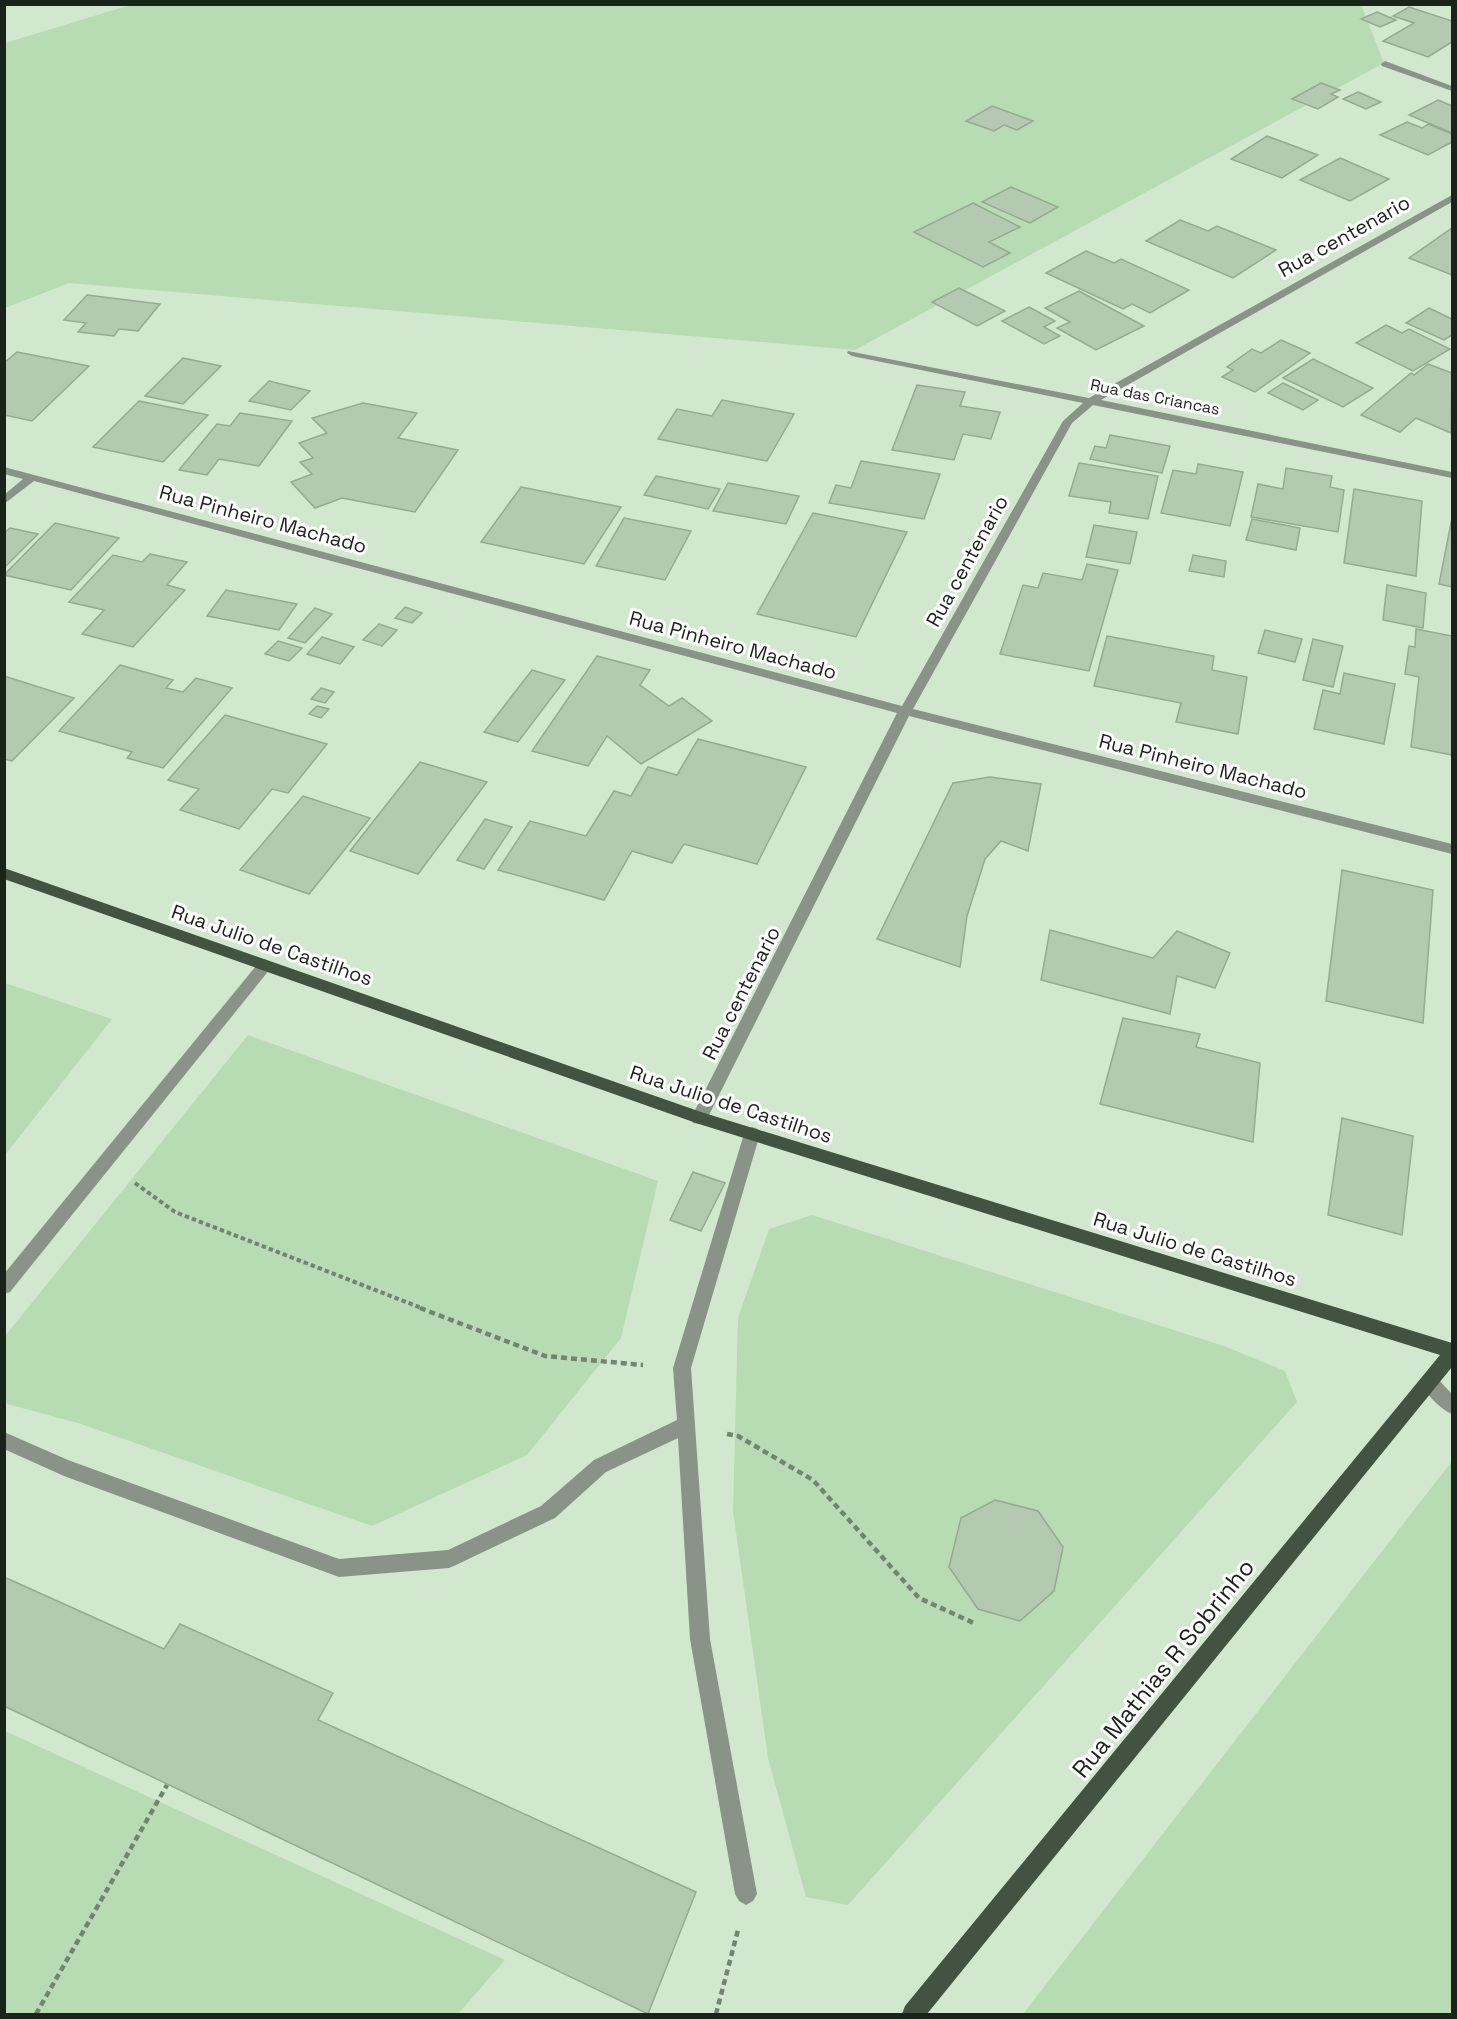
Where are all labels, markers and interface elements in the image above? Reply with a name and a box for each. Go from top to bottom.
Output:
street label: Rua centenario [1274,189,1414,283]
street label: Rua das Criancas [1088,374,1222,420]
street label: Rua Pinheiro Machado [156,479,370,559]
street label: Rua centenario [920,491,1014,631]
street label: Rua Pinheiro Machado [626,605,840,685]
street label: Rua Pinheiro Machado [1096,728,1310,804]
street label: Rua Julio de Castilhos [168,898,376,992]
street label: Rua centenario [696,922,786,1064]
street label: Rua Julio de Castilhos [627,1059,835,1149]
street label: Rua Julio de Castilhos [1090,1206,1300,1292]
street label: Rua Mathias R Sobrinho [1065,1552,1261,1784]

